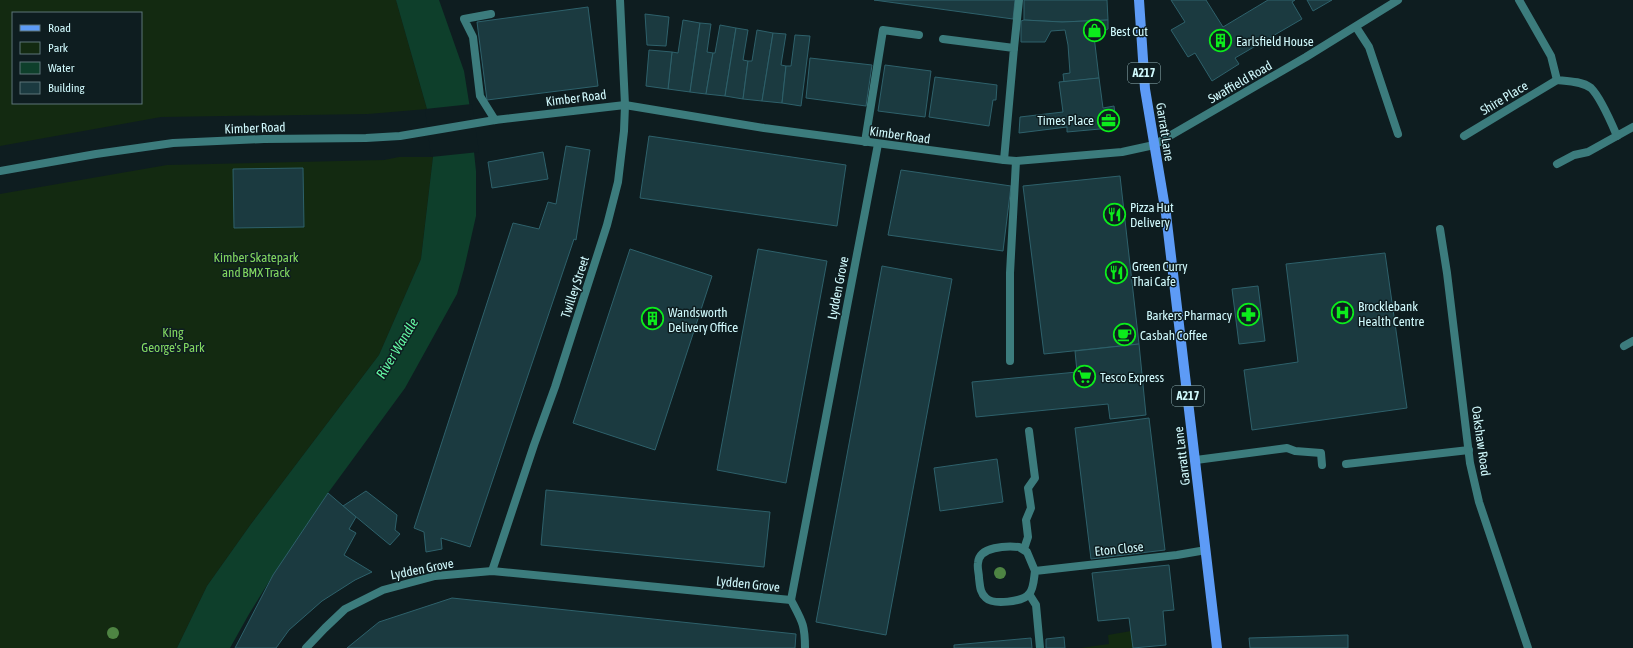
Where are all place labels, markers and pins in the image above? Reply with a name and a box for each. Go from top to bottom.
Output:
shop icon: Best Cut [1081,18,1107,44]
place label: Best Cut [1110,24,1148,39]
building icon: Earlsfield House [1208,28,1234,54]
place label: Earlsfield House [1236,34,1314,49]
office icon: Times Place [1096,107,1122,133]
place label: Times Place [1037,113,1094,128]
place label: Pizza Hut Delivery [1130,200,1174,230]
restaurant icon: Pizza Hut Delivery [1101,201,1127,227]
place label: Green Curry Thai Cafe [1132,259,1188,289]
restaurant icon: Green Curry Thai Cafe [1103,260,1129,286]
place label: Brocklebank Health Centre [1358,299,1424,329]
hospital icon: Brocklebank Health Centre [1329,300,1355,326]
pharmacy icon: Barkers Pharmacy [1235,302,1261,328]
place label: Wandsworth Delivery Office [668,305,738,335]
building icon: Wandsworth Delivery Office [640,306,666,332]
place label: Barkers Pharmacy [1146,308,1233,323]
cafe icon: Casbah Coffee [1112,322,1138,348]
place label: Casbah Coffee [1140,328,1208,343]
supermarket icon: Tesco Express [1071,364,1097,390]
place label: Tesco Express [1100,370,1164,385]

